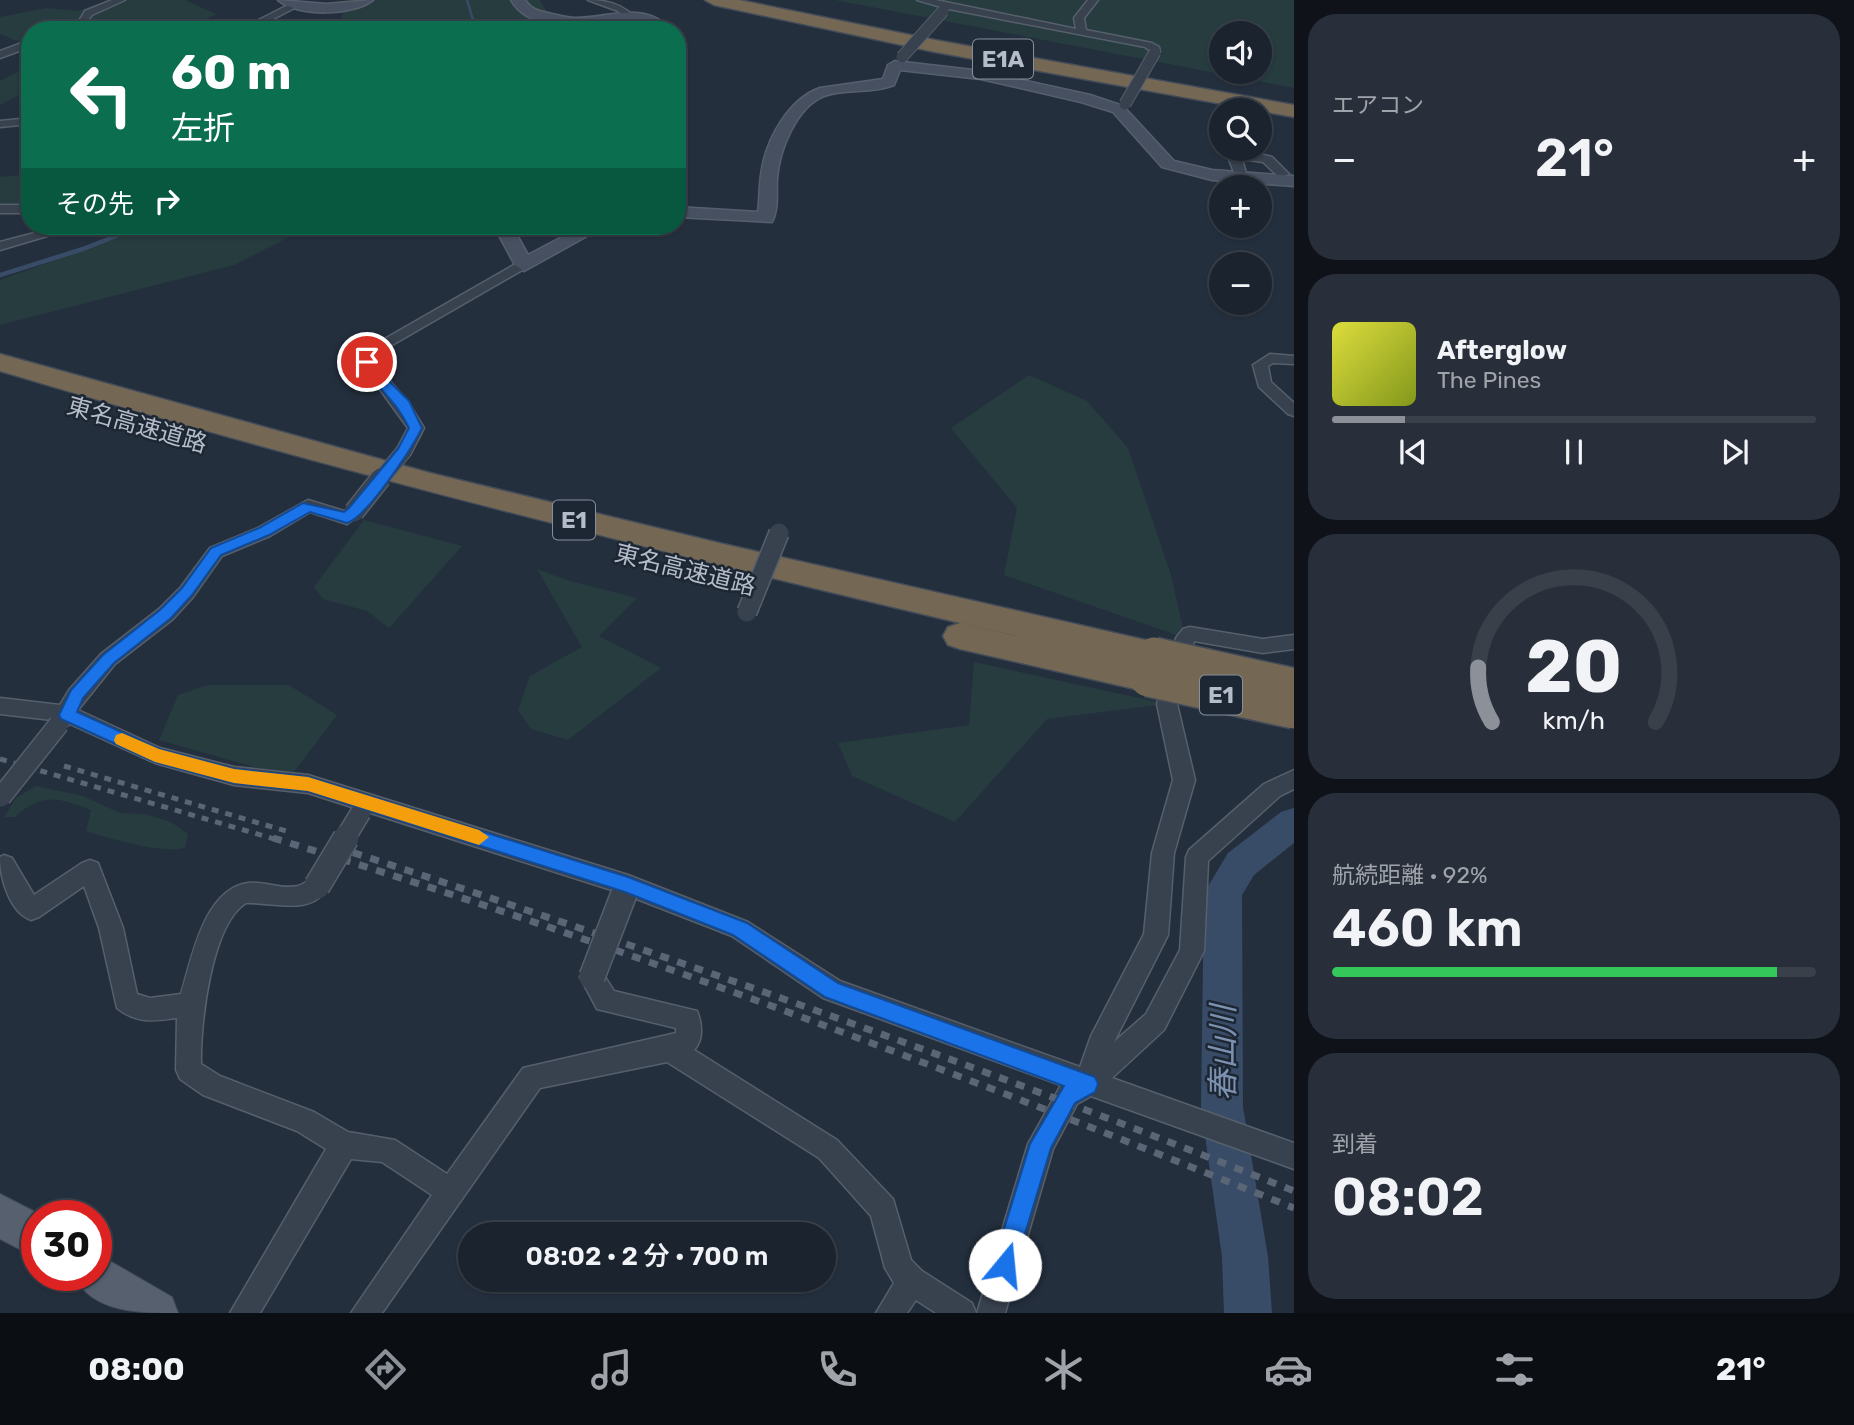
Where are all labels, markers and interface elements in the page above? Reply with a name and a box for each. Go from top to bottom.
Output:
map controls [1209,21,1272,315]
button: sound [1209,21,1272,84]
road number: E1A [973,40,1033,78]
text: 60 m [171,43,292,101]
icon: left [56,49,147,140]
text: エアコン [1332,91,1424,119]
button: search [1209,98,1272,161]
text: 左折 [171,109,235,147]
text: 21° [1535,127,1614,189]
text: − [1332,136,1357,182]
text: + [1792,136,1816,182]
button: + [1209,175,1272,238]
icon: right [148,182,186,220]
text: その先 [56,189,134,220]
button: − [1209,252,1272,315]
pin [337,332,397,392]
text: Afterglow [1437,335,1567,366]
icon: arrive [348,343,386,381]
text: The Pines [1437,366,1541,394]
street label: 東名高速道路 [64,392,210,458]
icon: previous [1394,433,1432,471]
icon: pause [1555,433,1593,471]
icon: next [1716,433,1754,471]
road number: E1 [553,500,595,540]
street label: 東名高速道路 [612,539,758,601]
text: 20 [1526,625,1622,711]
road number: E1 [1200,676,1242,715]
text: km/h [1543,706,1605,735]
text: 航続距離 · 92% [1332,861,1488,889]
text: 460 km [1332,897,1523,959]
water label: 春山川 [1204,1002,1242,1101]
text: 到着 [1332,1130,1378,1158]
text: 08:02 [1332,1166,1484,1228]
speed limit sign: 30 [21,1200,112,1291]
position arrow [968,1228,1042,1302]
text: 08:02 · 2 分 · 700 m [526,1241,768,1272]
icon: directions [361,1345,410,1394]
icon: music [587,1345,636,1394]
icon: phone [813,1345,862,1394]
icon: climate [1039,1345,1088,1394]
icon: car [1264,1345,1313,1394]
icon: filters [1490,1345,1539,1394]
text: 08:00 [88,1350,185,1388]
text: 21° [1716,1350,1766,1388]

